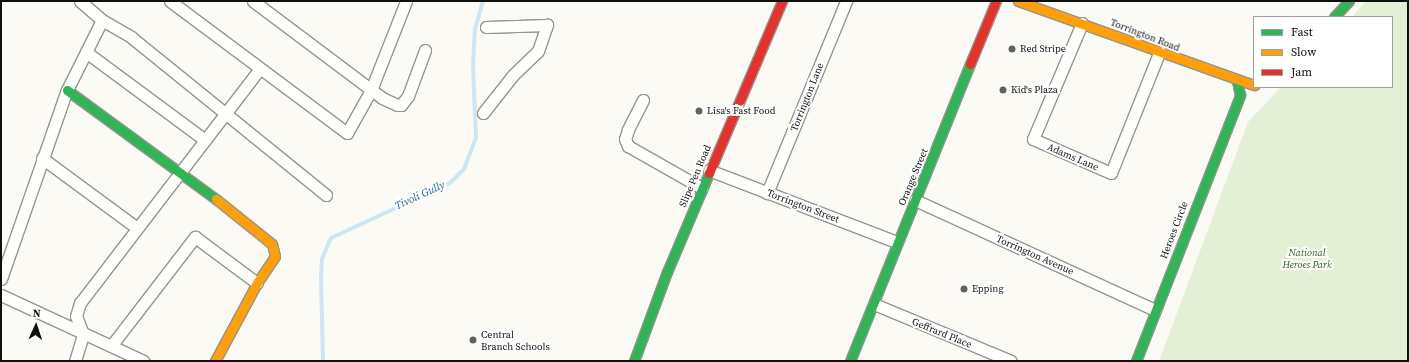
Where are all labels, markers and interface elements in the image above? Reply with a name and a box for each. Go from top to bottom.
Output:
street label: Torrington Road [1109,16,1181,54]
legend [1253,16,1393,88]
text: Fast [1291,24,1313,40]
place label: Red Stripe [1020,43,1066,55]
marker: Red Stripe [1007,44,1017,54]
text: Slow [1291,44,1316,60]
street label: Torrington Lane [788,61,826,133]
text: Jam [1291,64,1312,80]
place label: Kid's Plaza [1011,84,1058,96]
marker: Kid's Plaza [998,85,1008,95]
place label: Lisa's Fast Food [707,105,775,117]
marker: Lisa's Fast Food [694,106,704,116]
street label: Adams Lane [1045,141,1101,173]
street label: Slipe Pen Road [677,143,713,209]
street label: Orange Street [896,147,930,207]
water label: Tivoli Gully [393,179,447,213]
street label: Torrington Street [765,187,841,225]
street label: Heroes Circle [1158,200,1190,260]
street label: Torrington Avenue [994,233,1076,277]
park label: National Heroes Park [1282,246,1332,270]
place label: Epping [972,283,1004,295]
marker: Epping [959,284,969,294]
north arrow [16,306,56,346]
text: N [32,306,41,321]
street label: Geffrard Place [910,316,974,350]
place label: Central Branch Schools [481,328,550,352]
marker: Central Branch Schools [468,335,478,345]

